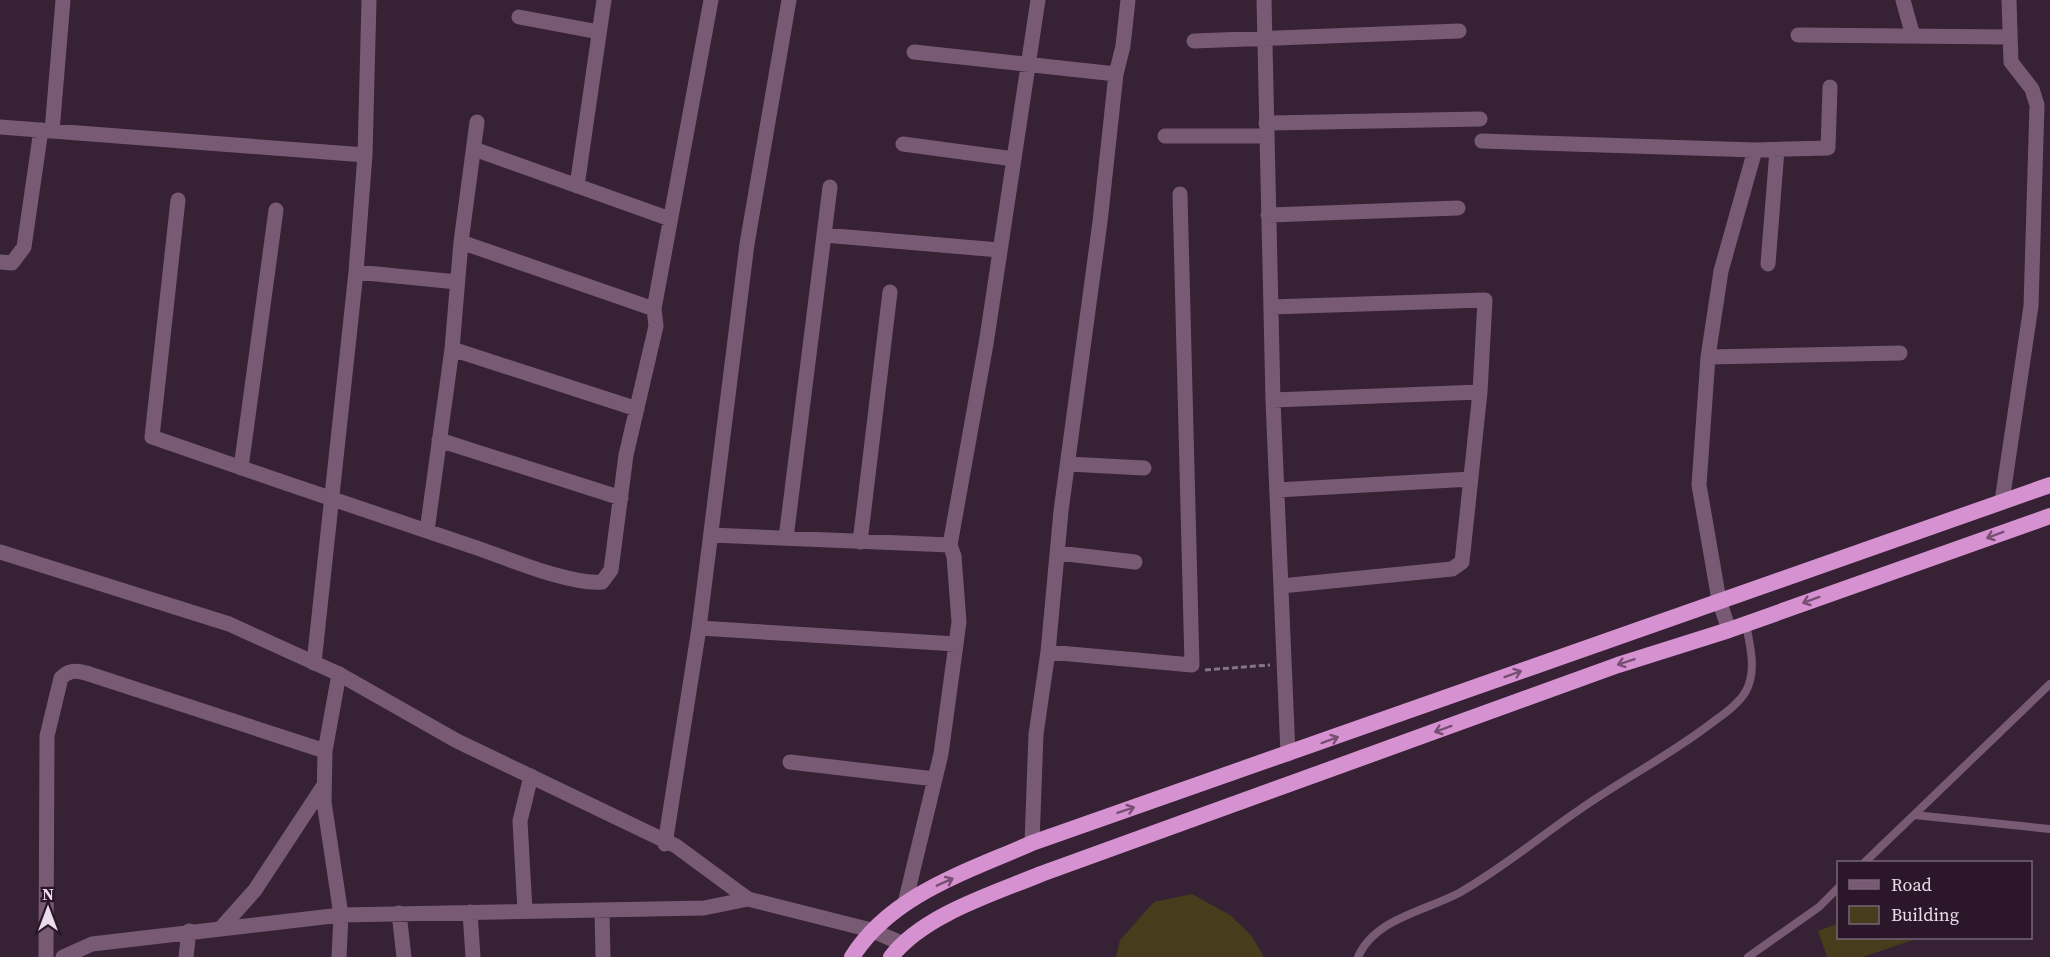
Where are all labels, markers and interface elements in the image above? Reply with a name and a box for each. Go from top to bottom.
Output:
one-way arrow [1986,531,2005,542]
one-way arrow [1802,596,1821,607]
one-way arrow [1617,657,1636,668]
one-way arrow [1504,667,1522,678]
one-way arrow [1434,724,1453,735]
one-way arrow [1320,733,1339,744]
one-way arrow [1116,804,1135,815]
legend [1837,861,2032,939]
text: Road [1891,872,1932,897]
one-way arrow [935,876,953,887]
north arrow [18,879,78,939]
text: N [42,883,54,905]
text: Building [1891,902,1959,927]

